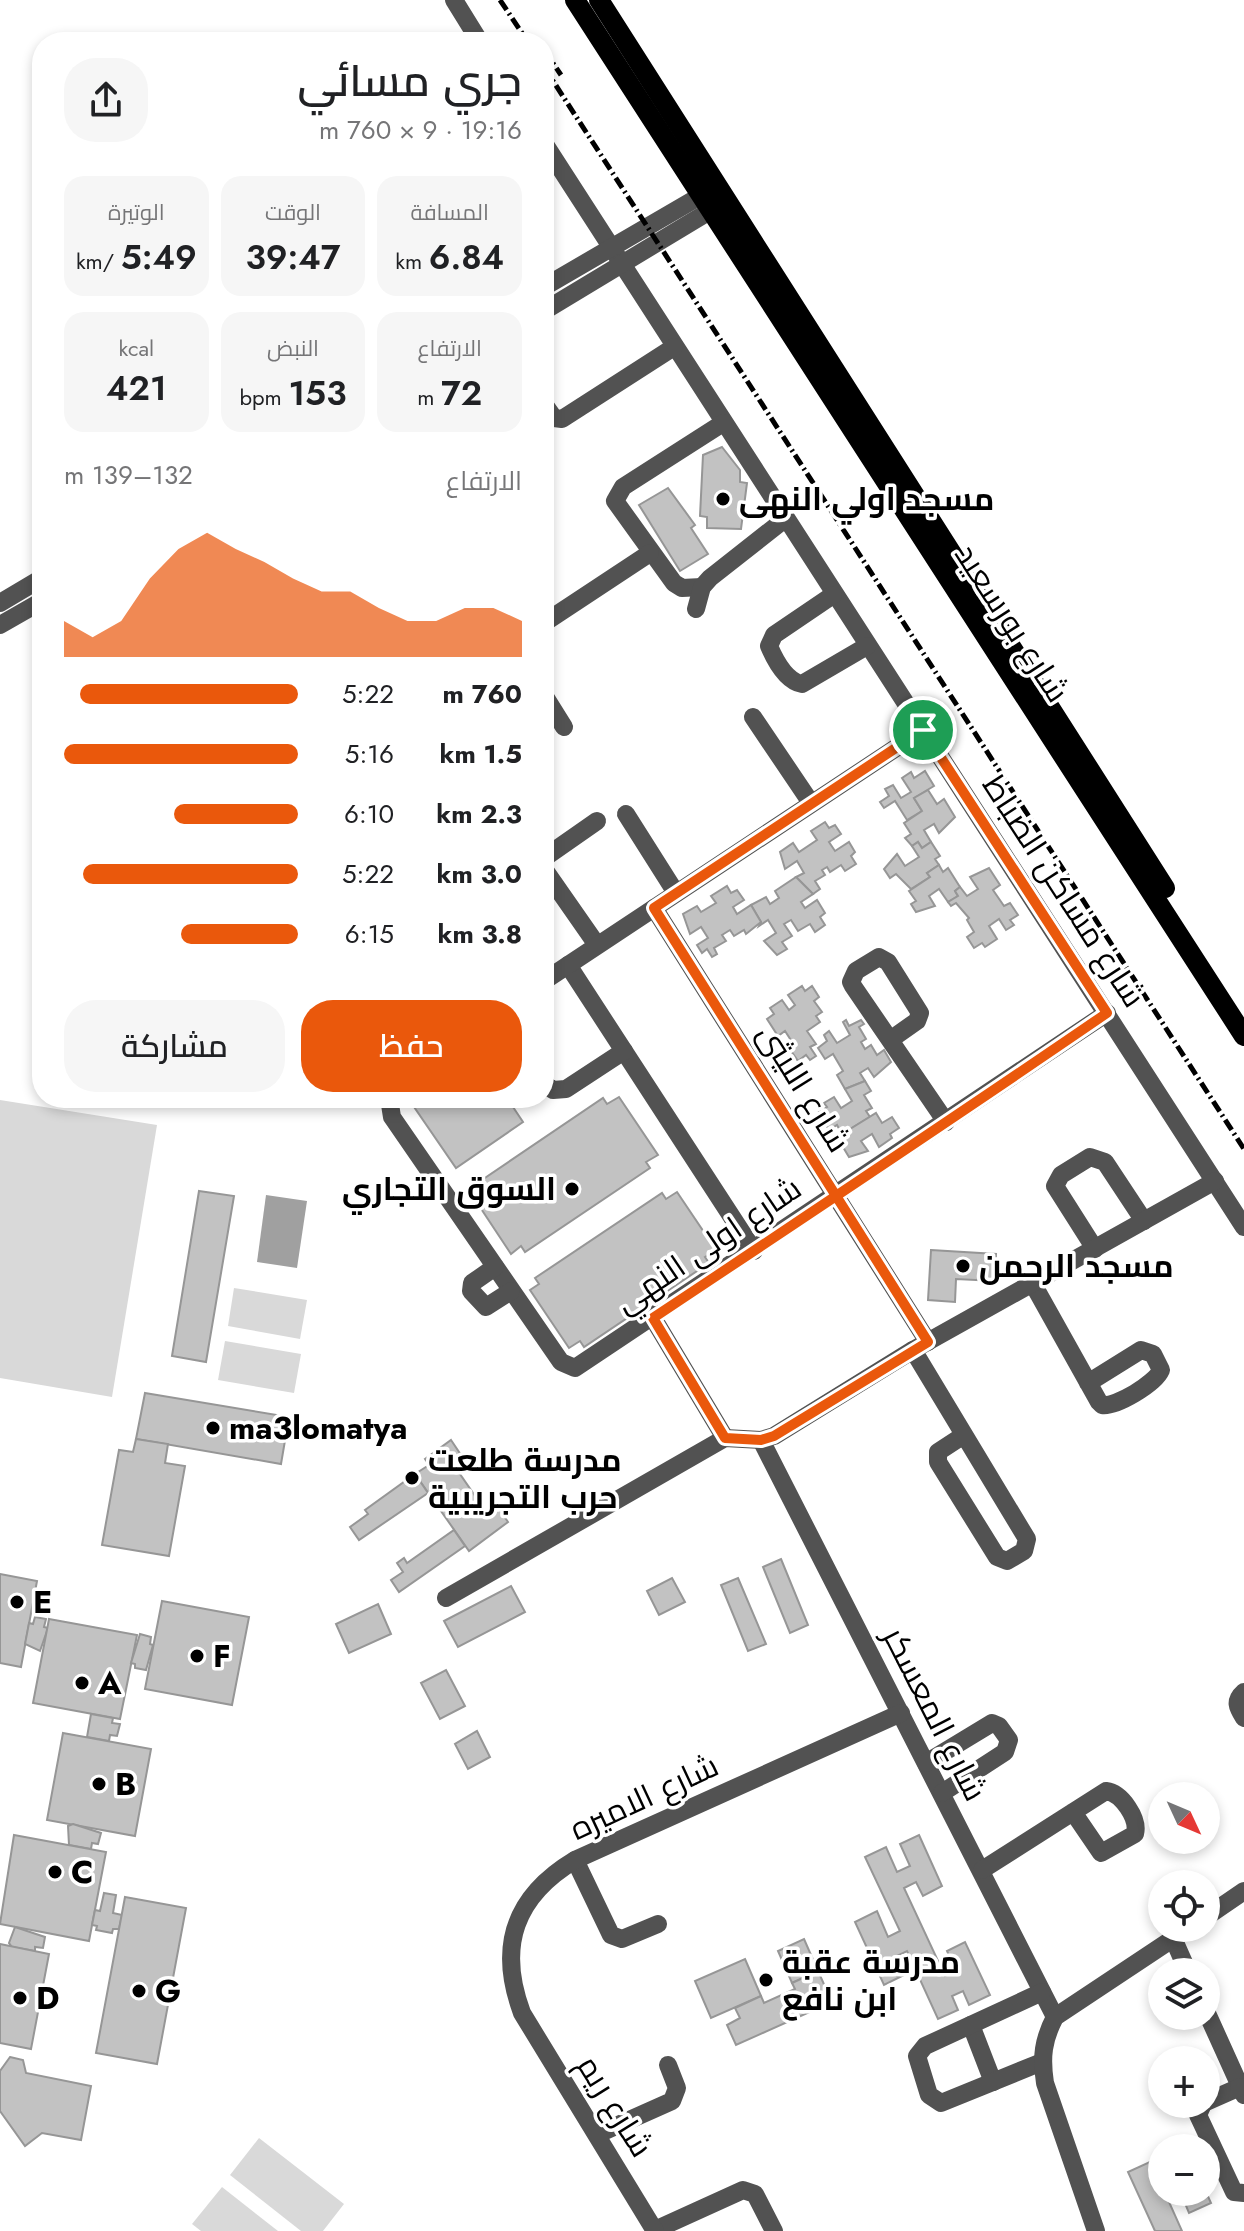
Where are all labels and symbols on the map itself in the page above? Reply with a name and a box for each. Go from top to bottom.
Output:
place label: مسجد اولي النهى [739,476,994,525]
marker: مسجد اولي النهى [714,490,732,508]
street label: شارع بورسعيد [944,535,1080,711]
pin [889,696,957,764]
street label: شارع مساكن الضباط [971,766,1157,1016]
street label: شارع الليثى [746,1015,862,1161]
place label: السوق التجاري [342,1166,556,1215]
street label: شارع اولى النهي [606,1166,812,1326]
marker: السوق التجاري [563,1180,581,1198]
place label: مسجد الرحمن [979,1243,1174,1289]
marker: مسجد الرحمن [954,1257,972,1275]
place label: ma3lomatya [229,1405,407,1451]
marker: ma3lomatya [204,1419,222,1437]
place label: مدرسة طلعت حرب التجريبية [428,1437,622,1520]
marker: مدرسة طلعت حرب التجريبية [403,1469,421,1487]
place label: E [33,1579,52,1625]
marker: E [8,1593,26,1611]
street label: شارع المعسكر [871,1618,998,1809]
place label: F [213,1633,231,1679]
marker: F [188,1647,206,1665]
place label: A [97,1660,122,1706]
marker: A [73,1674,91,1692]
street label: شارع الاميره [562,1743,726,1851]
place label: B [115,1761,136,1807]
marker: B [90,1775,108,1793]
north arrow [1148,1782,1220,1854]
place label: C [71,1849,93,1895]
marker: C [46,1863,64,1881]
place label: مدرسة عقبة ابن نافع [782,1939,960,2022]
place label: G [155,1968,181,2014]
marker: مدرسة عقبة ابن نافع [757,1971,775,1989]
place label: D [36,1975,59,2021]
marker: G [130,1982,148,2000]
marker: D [11,1989,29,2007]
street label: شارع ريم [566,2046,664,2166]

